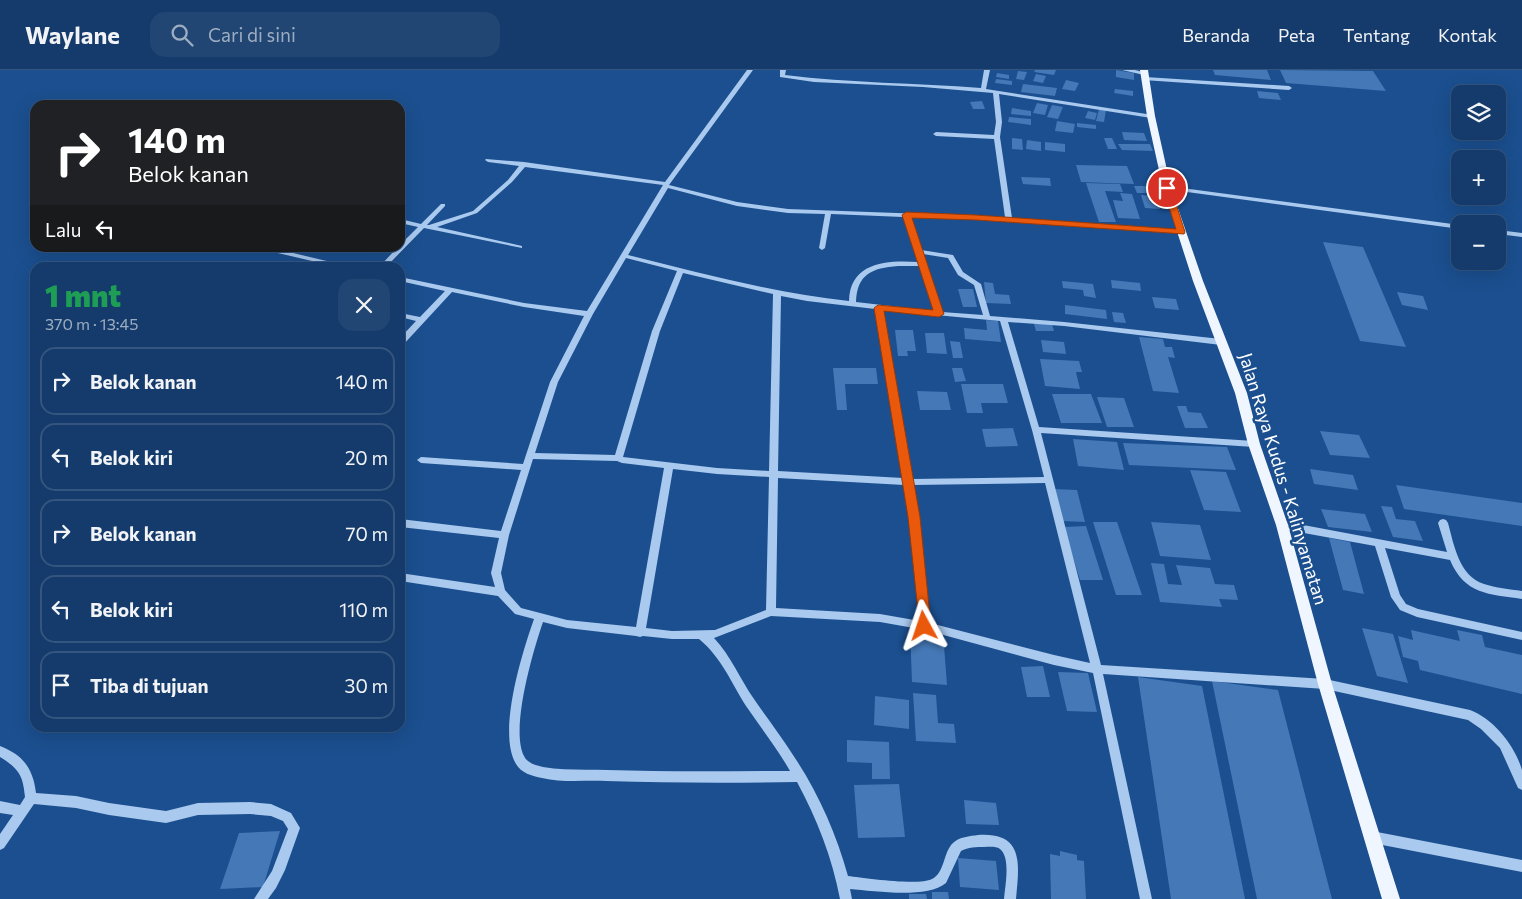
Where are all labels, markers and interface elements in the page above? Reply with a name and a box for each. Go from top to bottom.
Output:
search box [150,12,500,57]
text: Waylane [25,20,120,49]
icon: search [168,21,196,49]
text: Cari di sini [208,23,296,46]
text: Beranda [1182,24,1250,46]
text: Peta [1278,24,1315,46]
text: Tentang [1343,24,1410,46]
text: Kontak [1438,24,1497,46]
map controls [1451,85,1506,270]
button: layers [1451,85,1506,140]
text: 140 m [128,117,226,160]
icon: right [45,120,110,185]
button: + [1451,150,1506,205]
text: Belok kanan [128,160,249,187]
pin [1146,167,1188,209]
icon: arrive [1153,174,1181,202]
icon: left [91,215,119,243]
button: − [1451,215,1506,270]
text: Lalu [45,218,81,241]
text: 1 mnt [45,276,121,313]
button: close [338,279,390,331]
text: 370 m · 13:45 [45,314,138,333]
street label: Jalan Raya Kudus - Kalinyamatan [1235,350,1333,607]
icon: right [47,367,75,395]
text: Belok kanan [90,370,197,393]
text: 140 m [336,370,388,393]
icon: left [47,443,75,471]
text: Belok kiri [90,446,173,469]
text: 20 m [345,446,388,469]
icon: right [47,519,75,547]
text: Belok kanan [90,522,197,545]
text: 70 m [345,522,388,545]
icon: left [47,595,75,623]
text: Belok kiri [90,598,173,621]
text: 110 m [339,598,388,621]
position arrow [897,599,949,651]
icon: arrive [47,671,75,699]
text: Tiba di tujuan [90,674,208,697]
text: 30 m [345,674,388,697]

